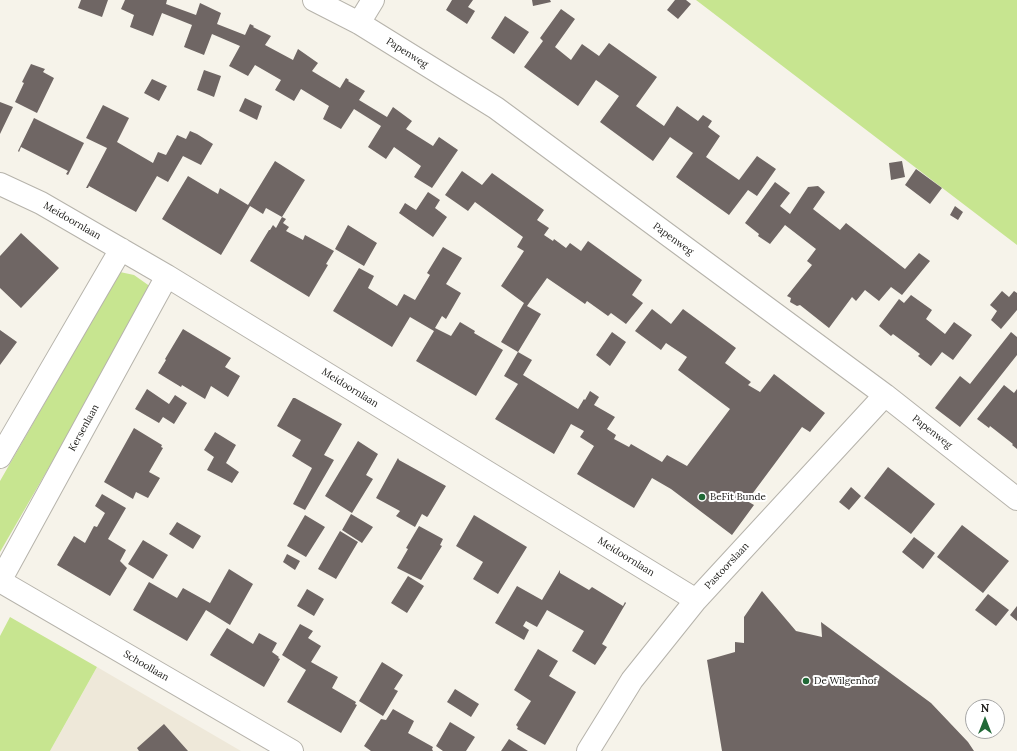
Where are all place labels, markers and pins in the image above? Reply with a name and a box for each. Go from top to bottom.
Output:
place label: BeFit Bunde [710,491,766,503]
marker: BeFit Bunde [697,492,707,502]
place label: De Wilgenhof [814,675,877,687]
marker: De Wilgenhof [801,676,811,686]

